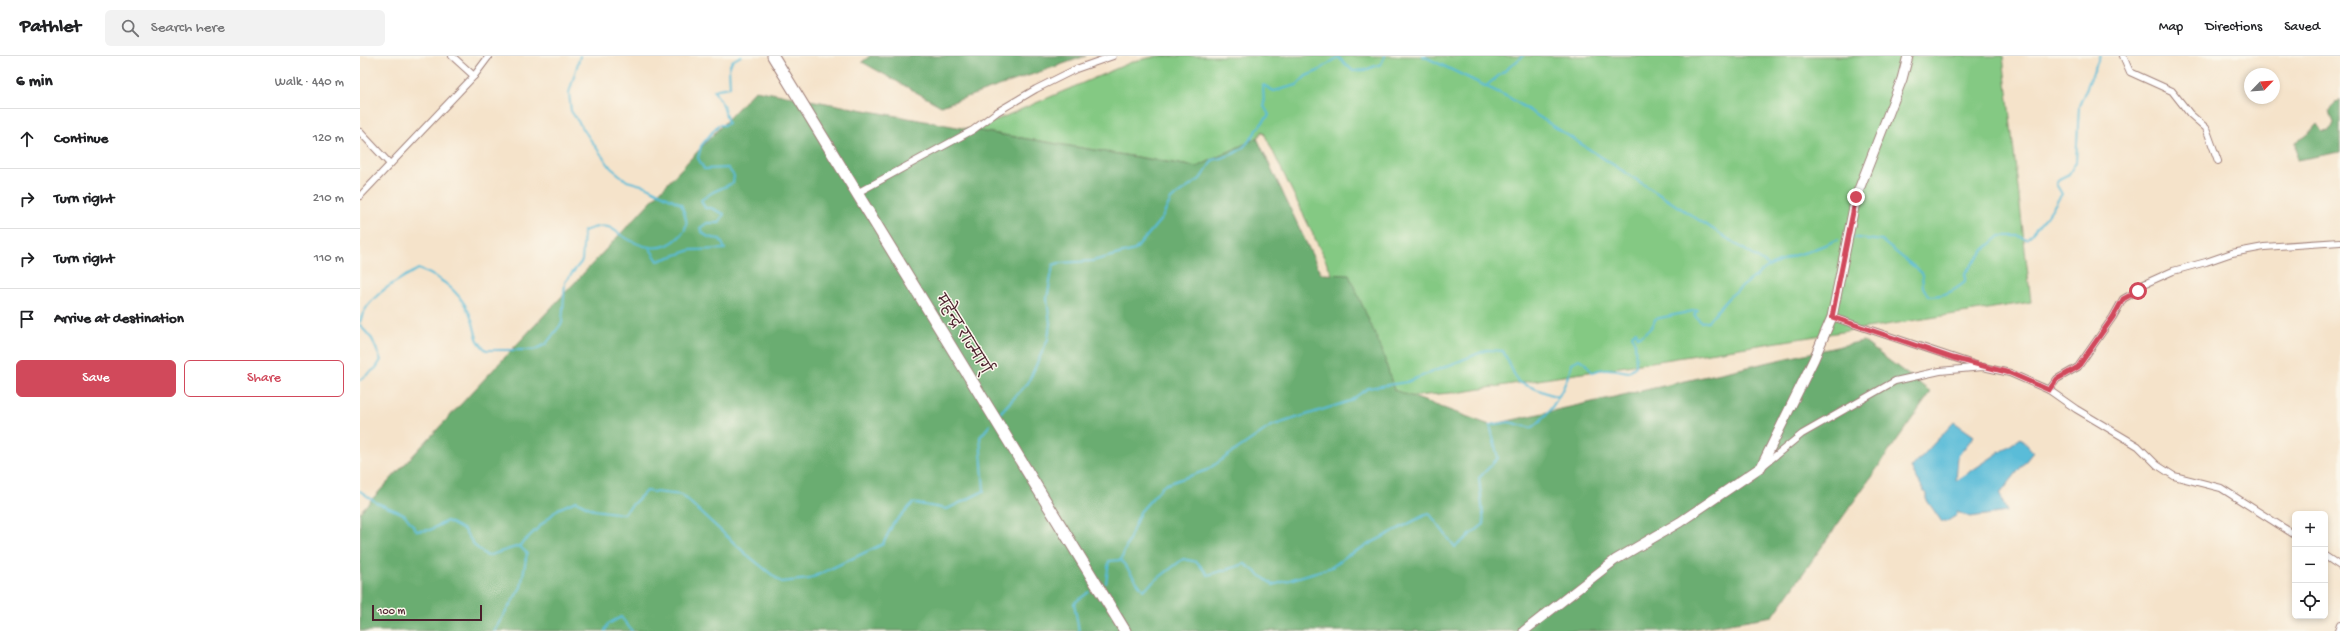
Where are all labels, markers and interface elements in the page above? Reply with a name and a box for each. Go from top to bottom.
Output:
search box [105,10,385,46]
text: Pathlet [20,16,81,39]
icon: search [119,17,141,39]
text: Search here [151,19,225,37]
text: Map [2159,19,2183,36]
text: Directions [2205,19,2262,36]
text: Saved [2284,19,2320,36]
north arrow [2244,68,2280,104]
text: 6 min [16,72,52,92]
text: Walk · 440 m [275,75,344,90]
icon: ahead [16,128,38,150]
text: Continue [54,130,108,148]
text: 120 m [313,131,344,146]
icon: right [16,188,38,210]
route end [1847,188,1865,206]
text: Turn right [54,190,114,208]
text: 210 m [313,191,344,206]
icon: right [16,248,38,270]
text: Turn right [54,250,114,268]
text: 110 m [314,251,344,266]
route start [2129,282,2147,300]
street label: महेन्द्र राज्मार्ग् [930,287,1000,379]
icon: arrive [16,308,38,330]
text: Arrive at destination [54,310,184,328]
button: Save [16,360,176,397]
button: Share [184,360,344,397]
map controls [2292,511,2328,619]
button: + [2292,511,2328,547]
button: − [2292,547,2328,583]
button: locate [2292,583,2328,619]
scale bar [372,603,482,622]
text: 100 m [378,606,405,618]

